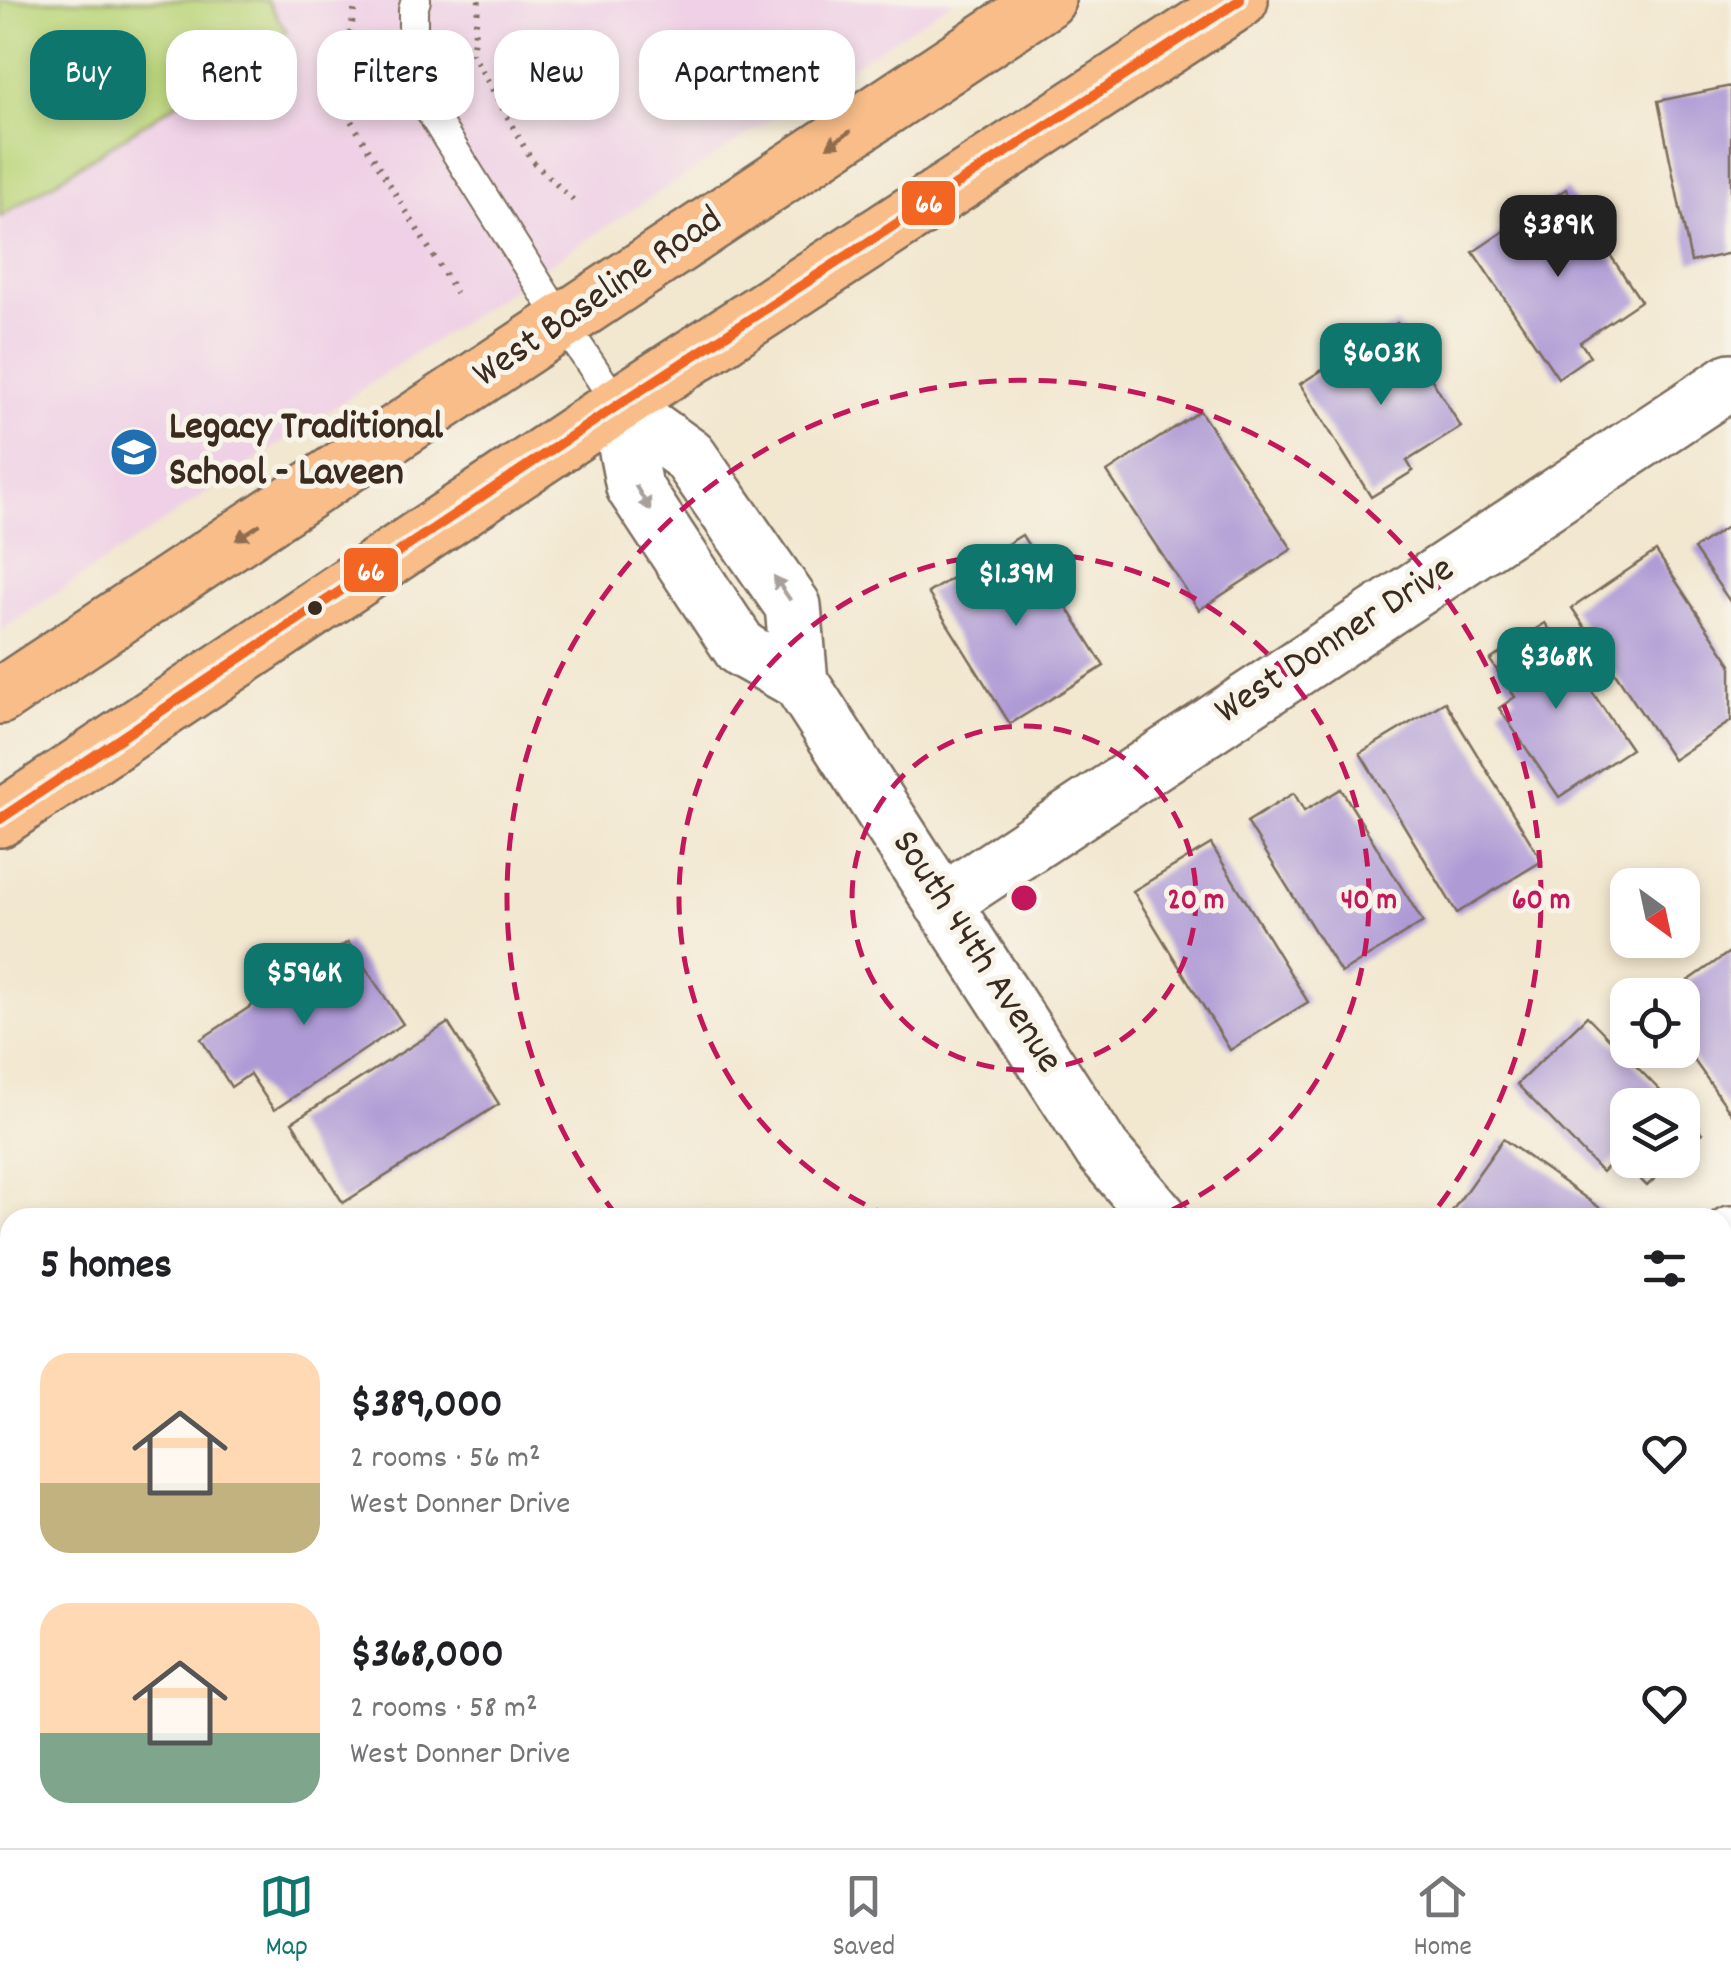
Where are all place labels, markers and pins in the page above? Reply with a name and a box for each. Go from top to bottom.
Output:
pin: $389K [1488,195,1628,280]
pin: $603K [1311,323,1451,408]
place label: Legacy Traditional School - Laveen [169,401,443,504]
school or university icon: Legacy Traditional School - Laveen [108,426,160,478]
pin: $1.39M [935,544,1097,629]
unlabelled marker [305,598,325,618]
pin: $368K [1486,627,1626,712]
centre of rings [1006,880,1042,916]
pin: $596K [234,943,374,1028]

